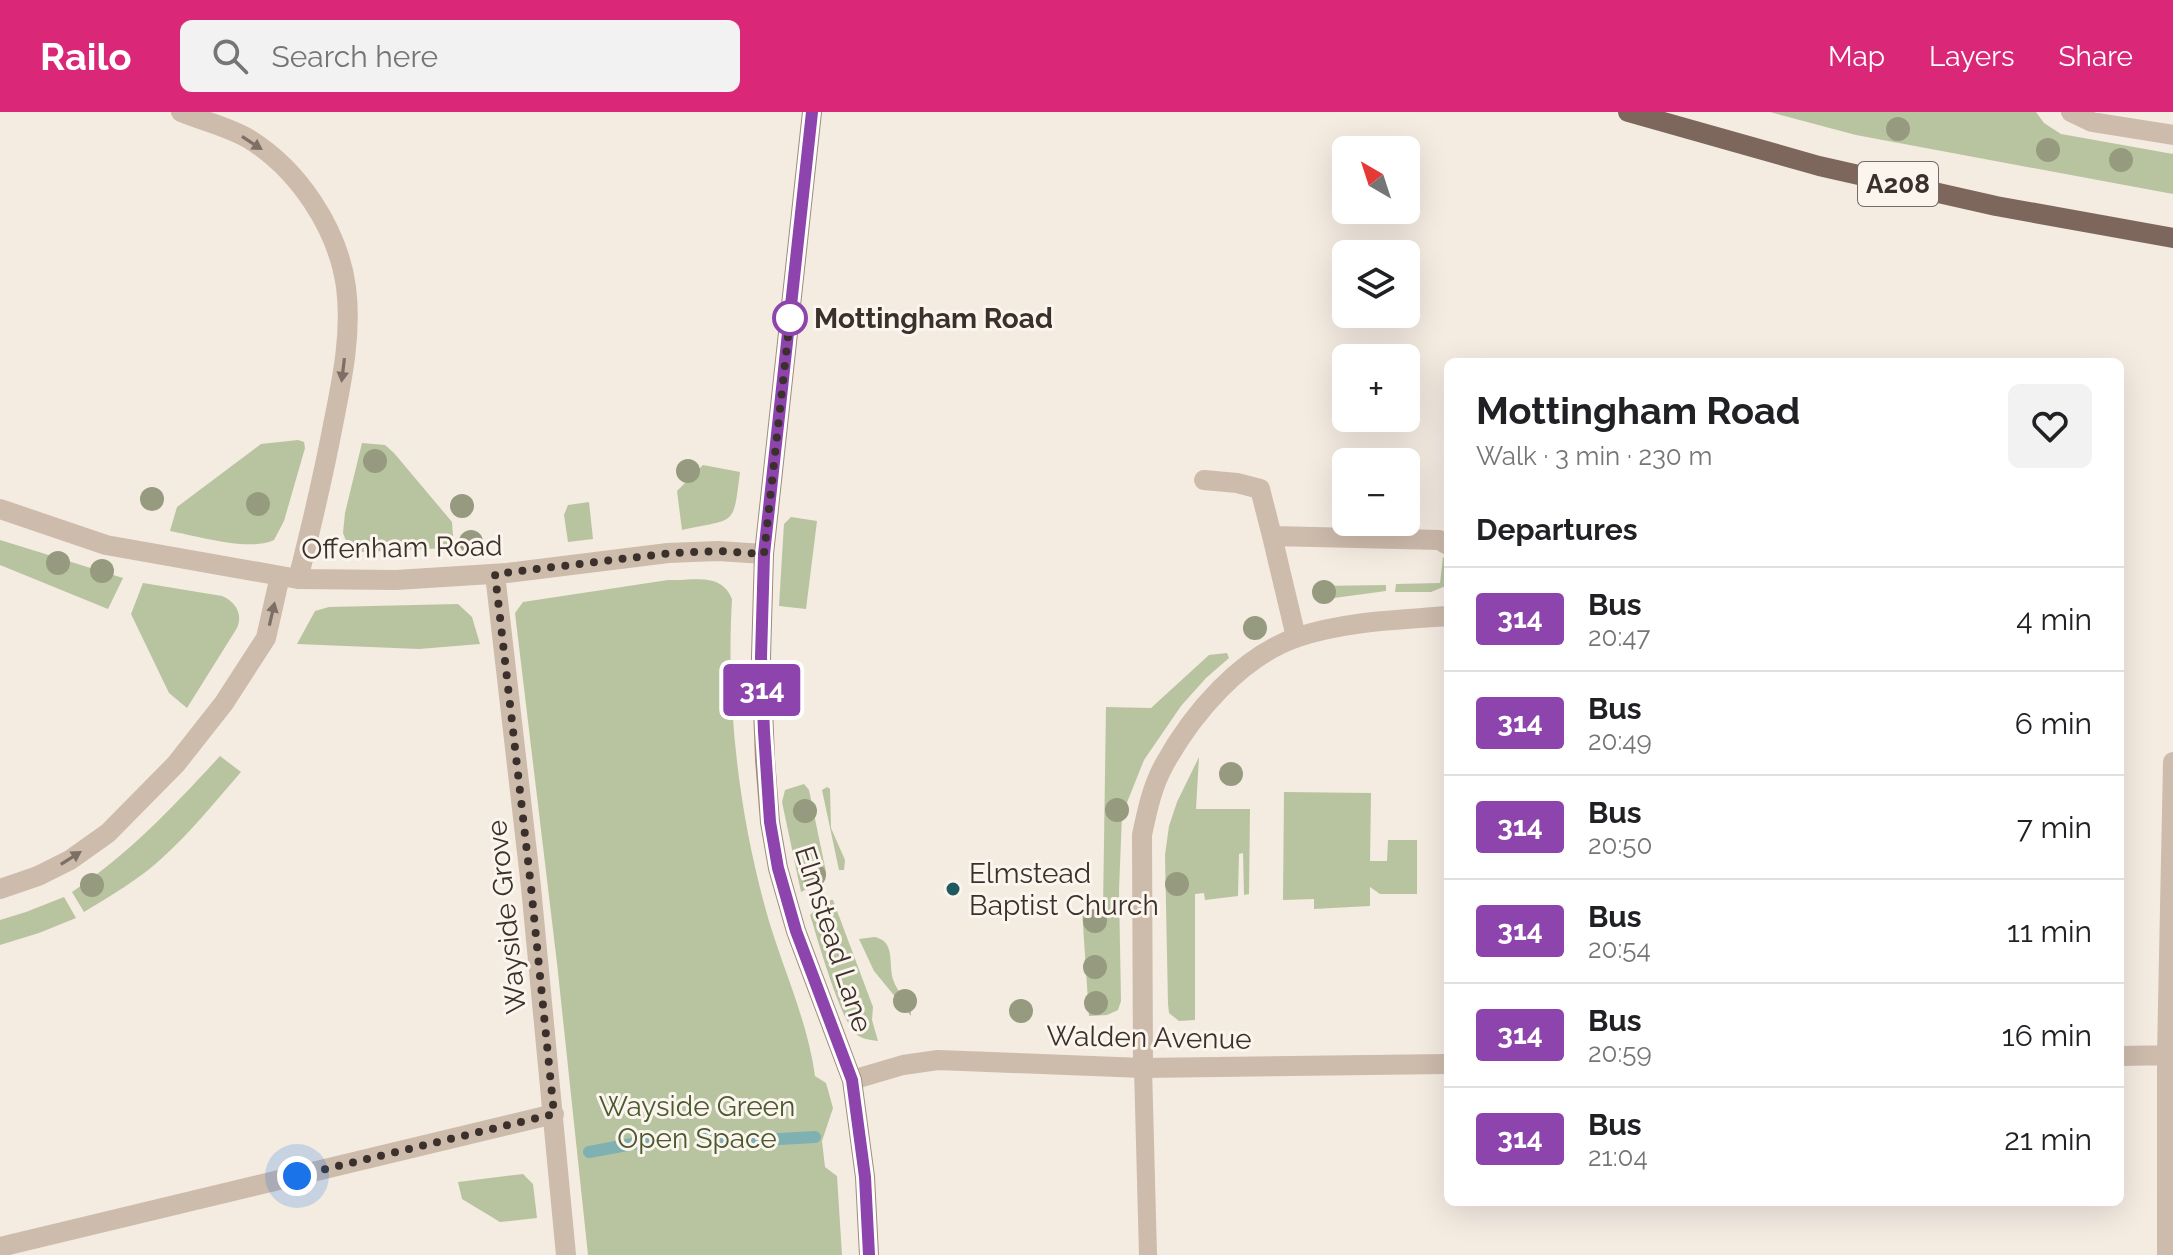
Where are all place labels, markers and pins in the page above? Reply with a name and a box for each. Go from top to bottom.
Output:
marker: Mottingham Road [773,301,807,335]
place label: Mottingham Road [814,302,1053,335]
place label: Elmstead Baptist Church [969,857,1159,922]
marker: Elmstead Baptist Church [944,880,962,898]

